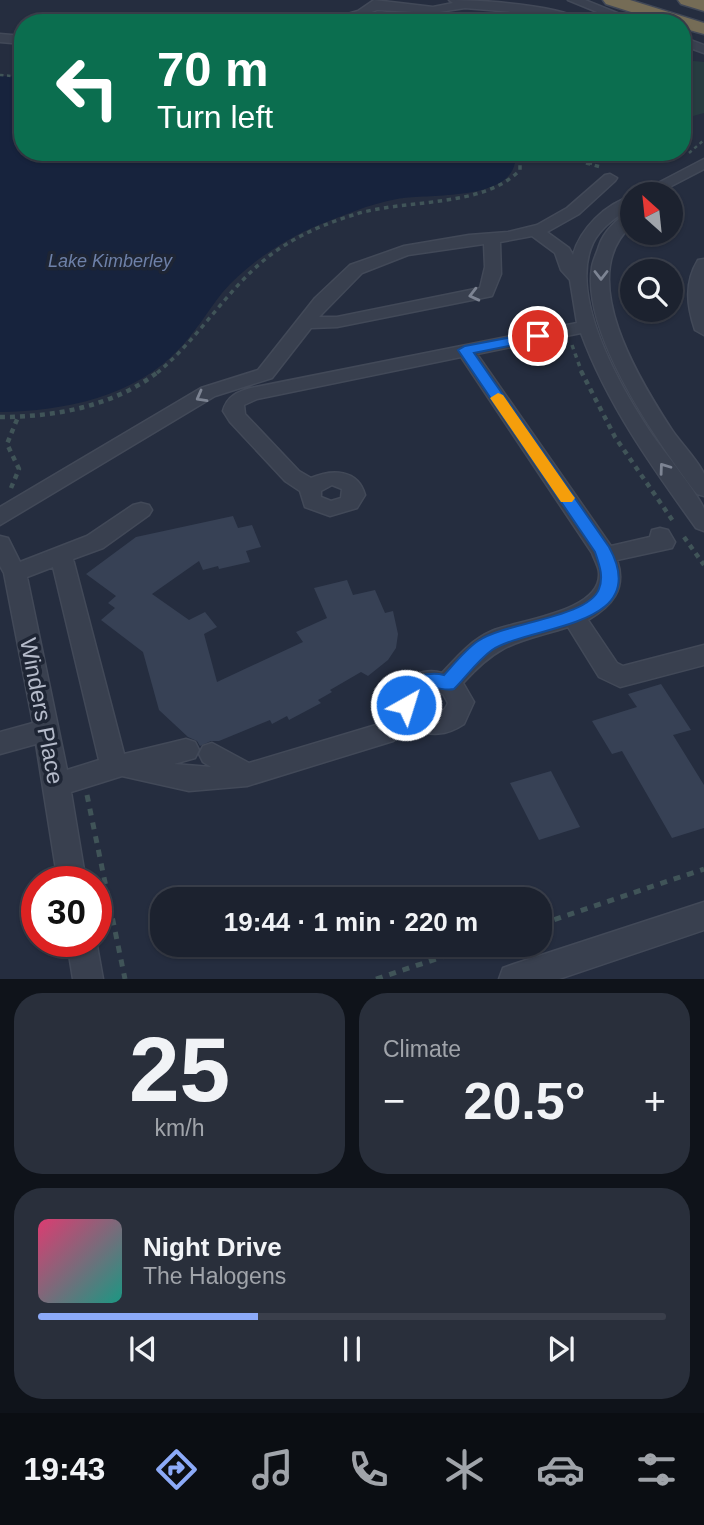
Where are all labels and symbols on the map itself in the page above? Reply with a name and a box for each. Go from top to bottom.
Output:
north arrow [620,182,682,245]
water label: Lake Kimberley [48,251,173,271]
one-way arrow [593,270,609,281]
one-way arrow [468,287,480,302]
pin [508,306,568,366]
one-way arrow [196,388,208,402]
one-way arrow [660,463,672,476]
street label: Winders Place [15,636,69,786]
position arrow [369,668,443,742]
speed limit sign: 30 [21,866,112,957]

